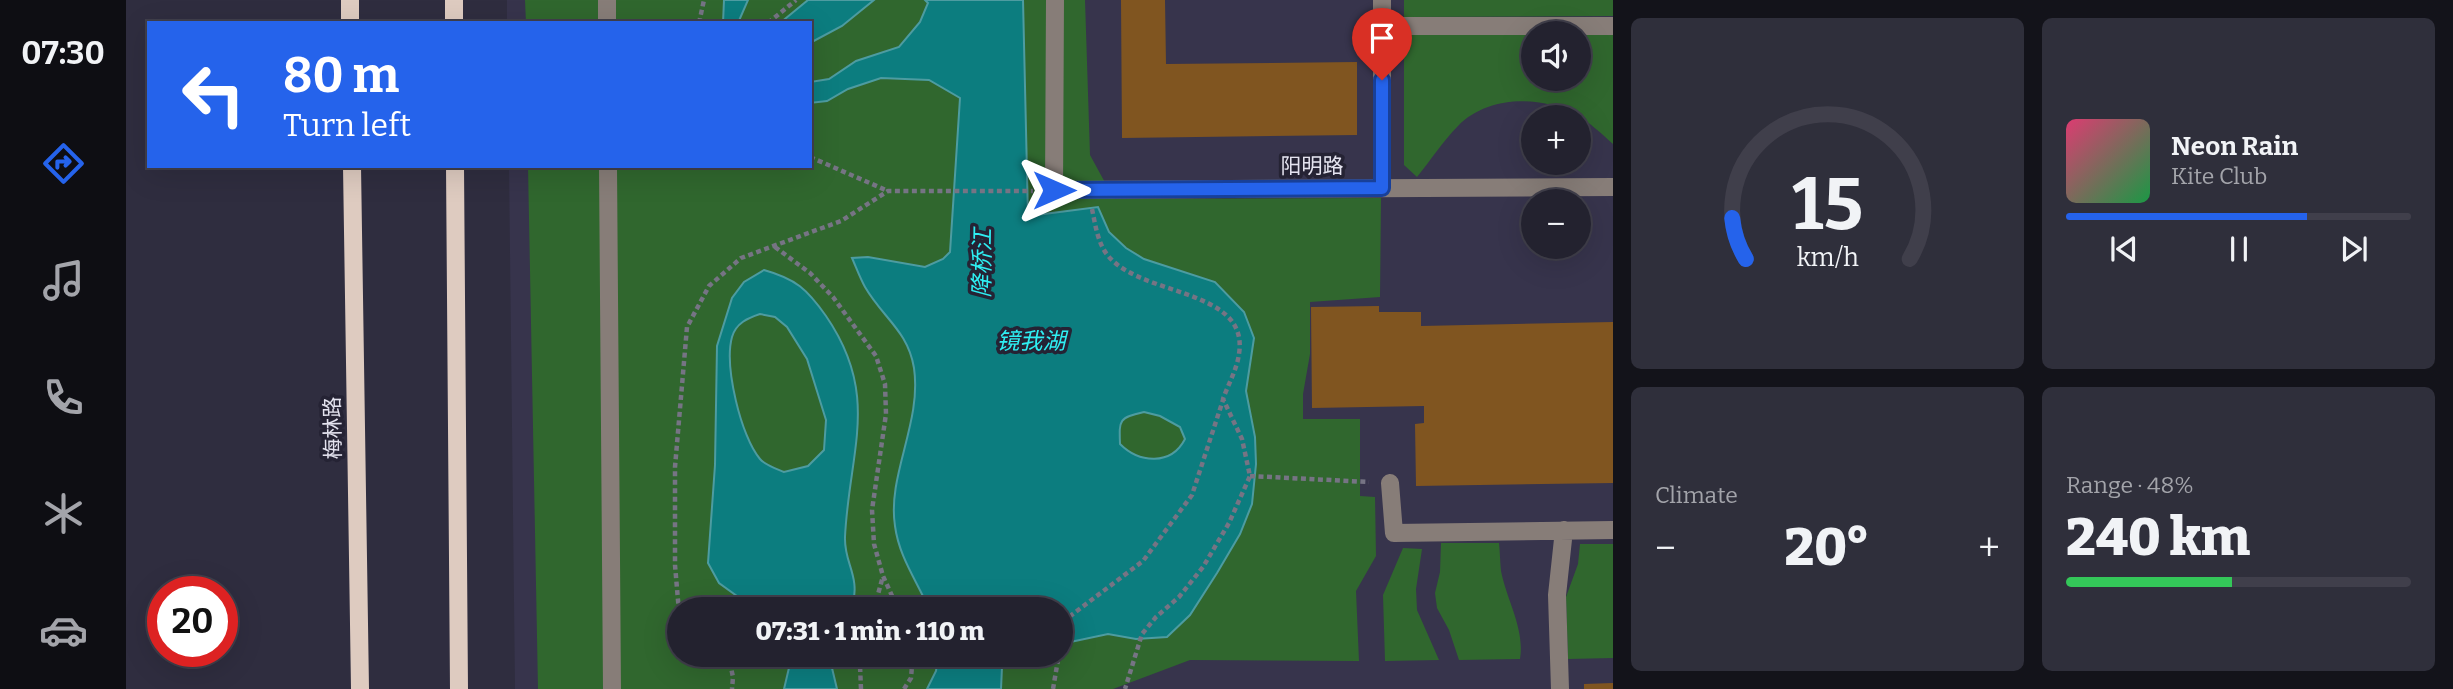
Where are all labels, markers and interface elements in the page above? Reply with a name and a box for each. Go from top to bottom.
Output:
pin [1352,8,1412,80]
icon: arrive [1363,19,1401,57]
map controls [1521,21,1591,259]
button: sound [1521,21,1591,91]
text: 07:30 [21,34,105,72]
text: 80 m [283,46,399,105]
icon: left [168,49,259,140]
button: + [1521,105,1591,175]
text: Turn left [283,106,411,144]
text: Neon Rain [2171,131,2298,162]
icon: directions [39,139,88,188]
position arrow [1017,153,1091,227]
street label: 阳明路 [1281,153,1344,179]
text: 15 [1792,162,1863,249]
text: Kite Club [2171,162,2267,190]
button: − [1521,189,1591,259]
water label: 降桥江 [967,225,997,298]
icon: previous [2105,230,2143,268]
icon: pause [2220,230,2258,268]
icon: next [2335,230,2373,268]
text: km/h [1797,243,1859,273]
icon: music [39,256,88,305]
water label: 镜我湖 [997,327,1069,355]
icon: phone [39,373,88,422]
street label: 梅林路 [319,396,347,460]
text: Range · 48% [2066,471,2194,499]
text: Climate [1655,481,1738,509]
icon: climate [39,489,88,538]
text: 240 km [2066,506,2250,569]
text: 20° [1785,516,1870,579]
text: − [1655,525,1676,571]
text: + [1978,525,2000,571]
speed limit sign: 20 [147,576,238,667]
icon: car [39,606,88,655]
text: 07:31 · 1 min · 110 m [756,616,984,647]

